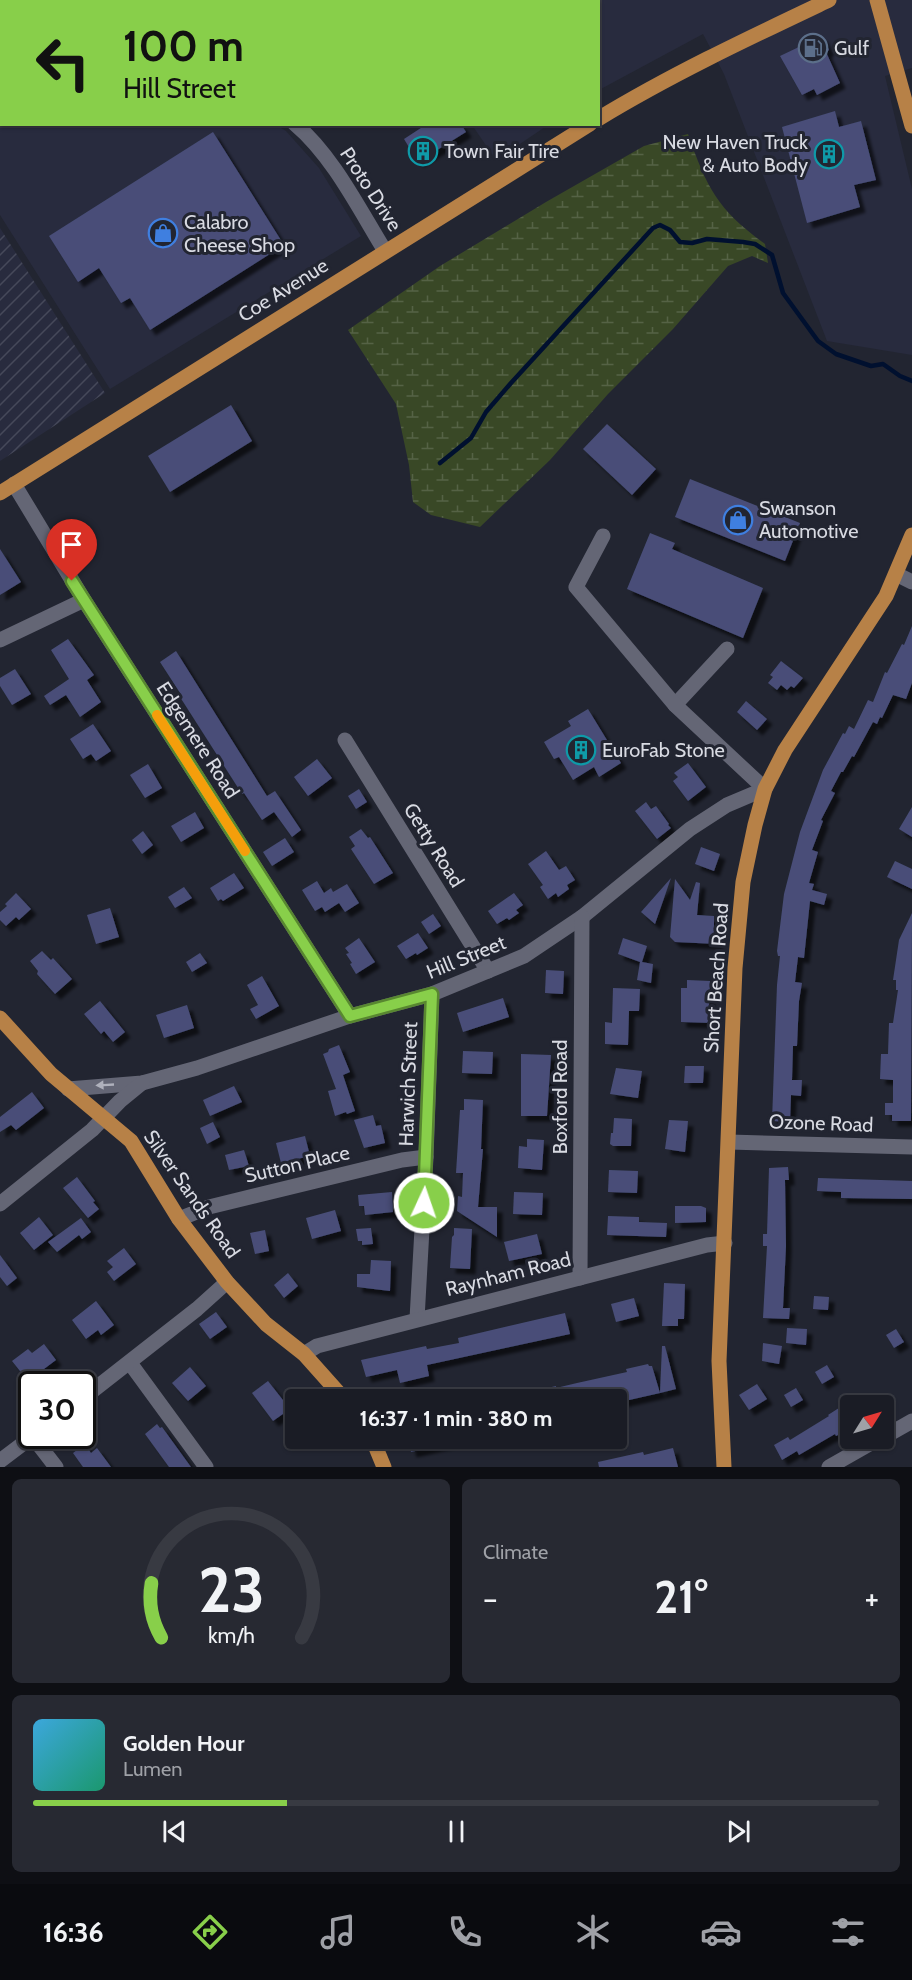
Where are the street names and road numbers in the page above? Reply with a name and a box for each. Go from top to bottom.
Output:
street label: Proto Drive [335,143,407,235]
street label: Coe Avenue [234,253,332,327]
street label: Edgemere Road [151,677,245,803]
street label: Getty Road [399,798,469,892]
street label: Short Beach Road [699,902,733,1054]
street label: Hill Street [423,930,509,984]
street label: Harwich Street [394,1021,422,1147]
street label: Boxford Road [548,1040,572,1154]
street label: Ozone Road [768,1109,874,1137]
street label: Silver Sands Road [139,1125,245,1263]
street label: Sutton Place [242,1140,352,1188]
street label: Raynham Road [443,1247,573,1301]

